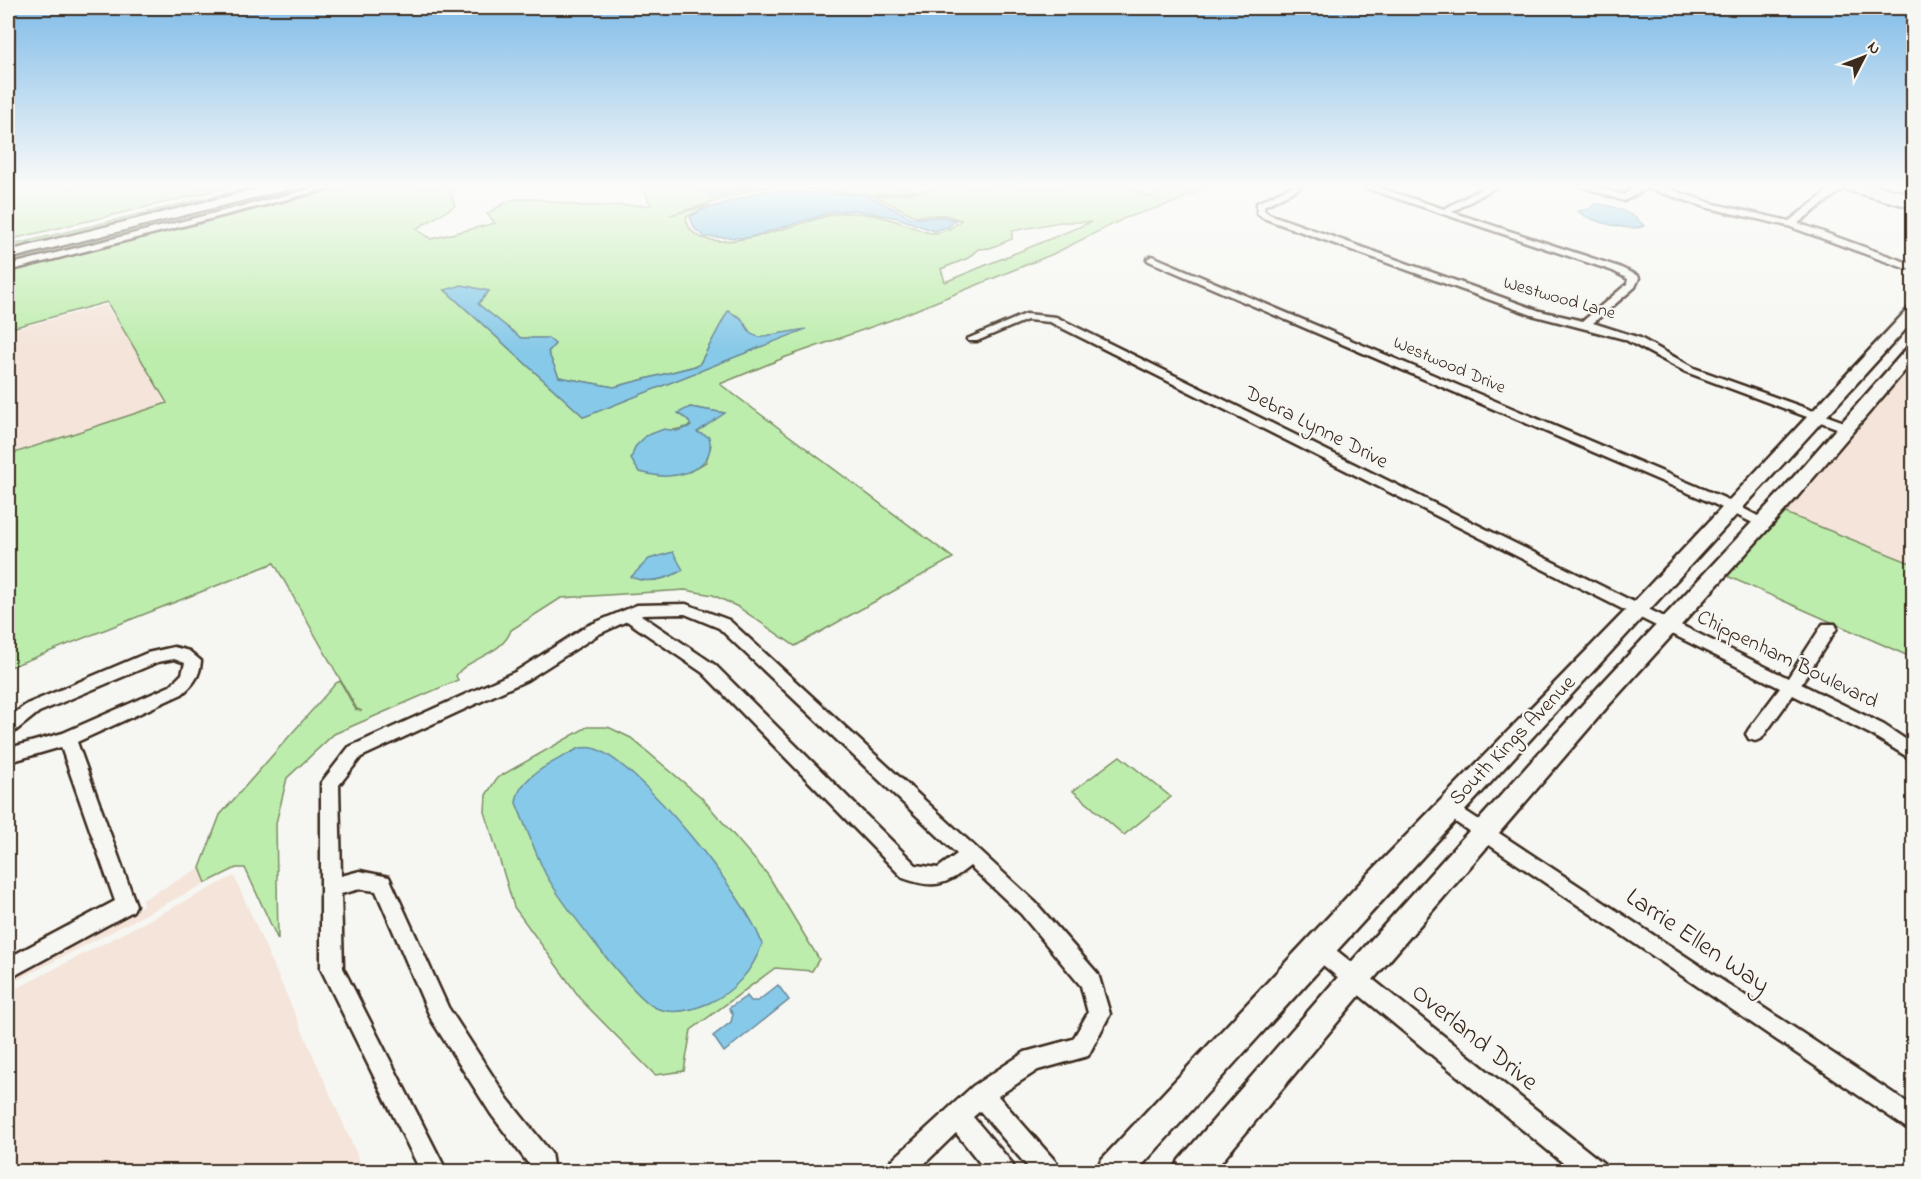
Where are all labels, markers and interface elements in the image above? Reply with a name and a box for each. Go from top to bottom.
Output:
north arrow [1834,27,1894,87]
text: N [1861,36,1886,60]
street label: Westwood Lane [1500,271,1619,328]
street label: Westwood Drive [1389,331,1510,402]
street label: Debra Lynne Drive [1237,378,1394,479]
street label: Chippenham Boulevard [1691,603,1883,717]
street label: South Kings Avenue [1443,669,1585,814]
street label: Larrie Ellen Way [1617,880,1777,1004]
street label: Overland Drive [1402,975,1546,1102]

